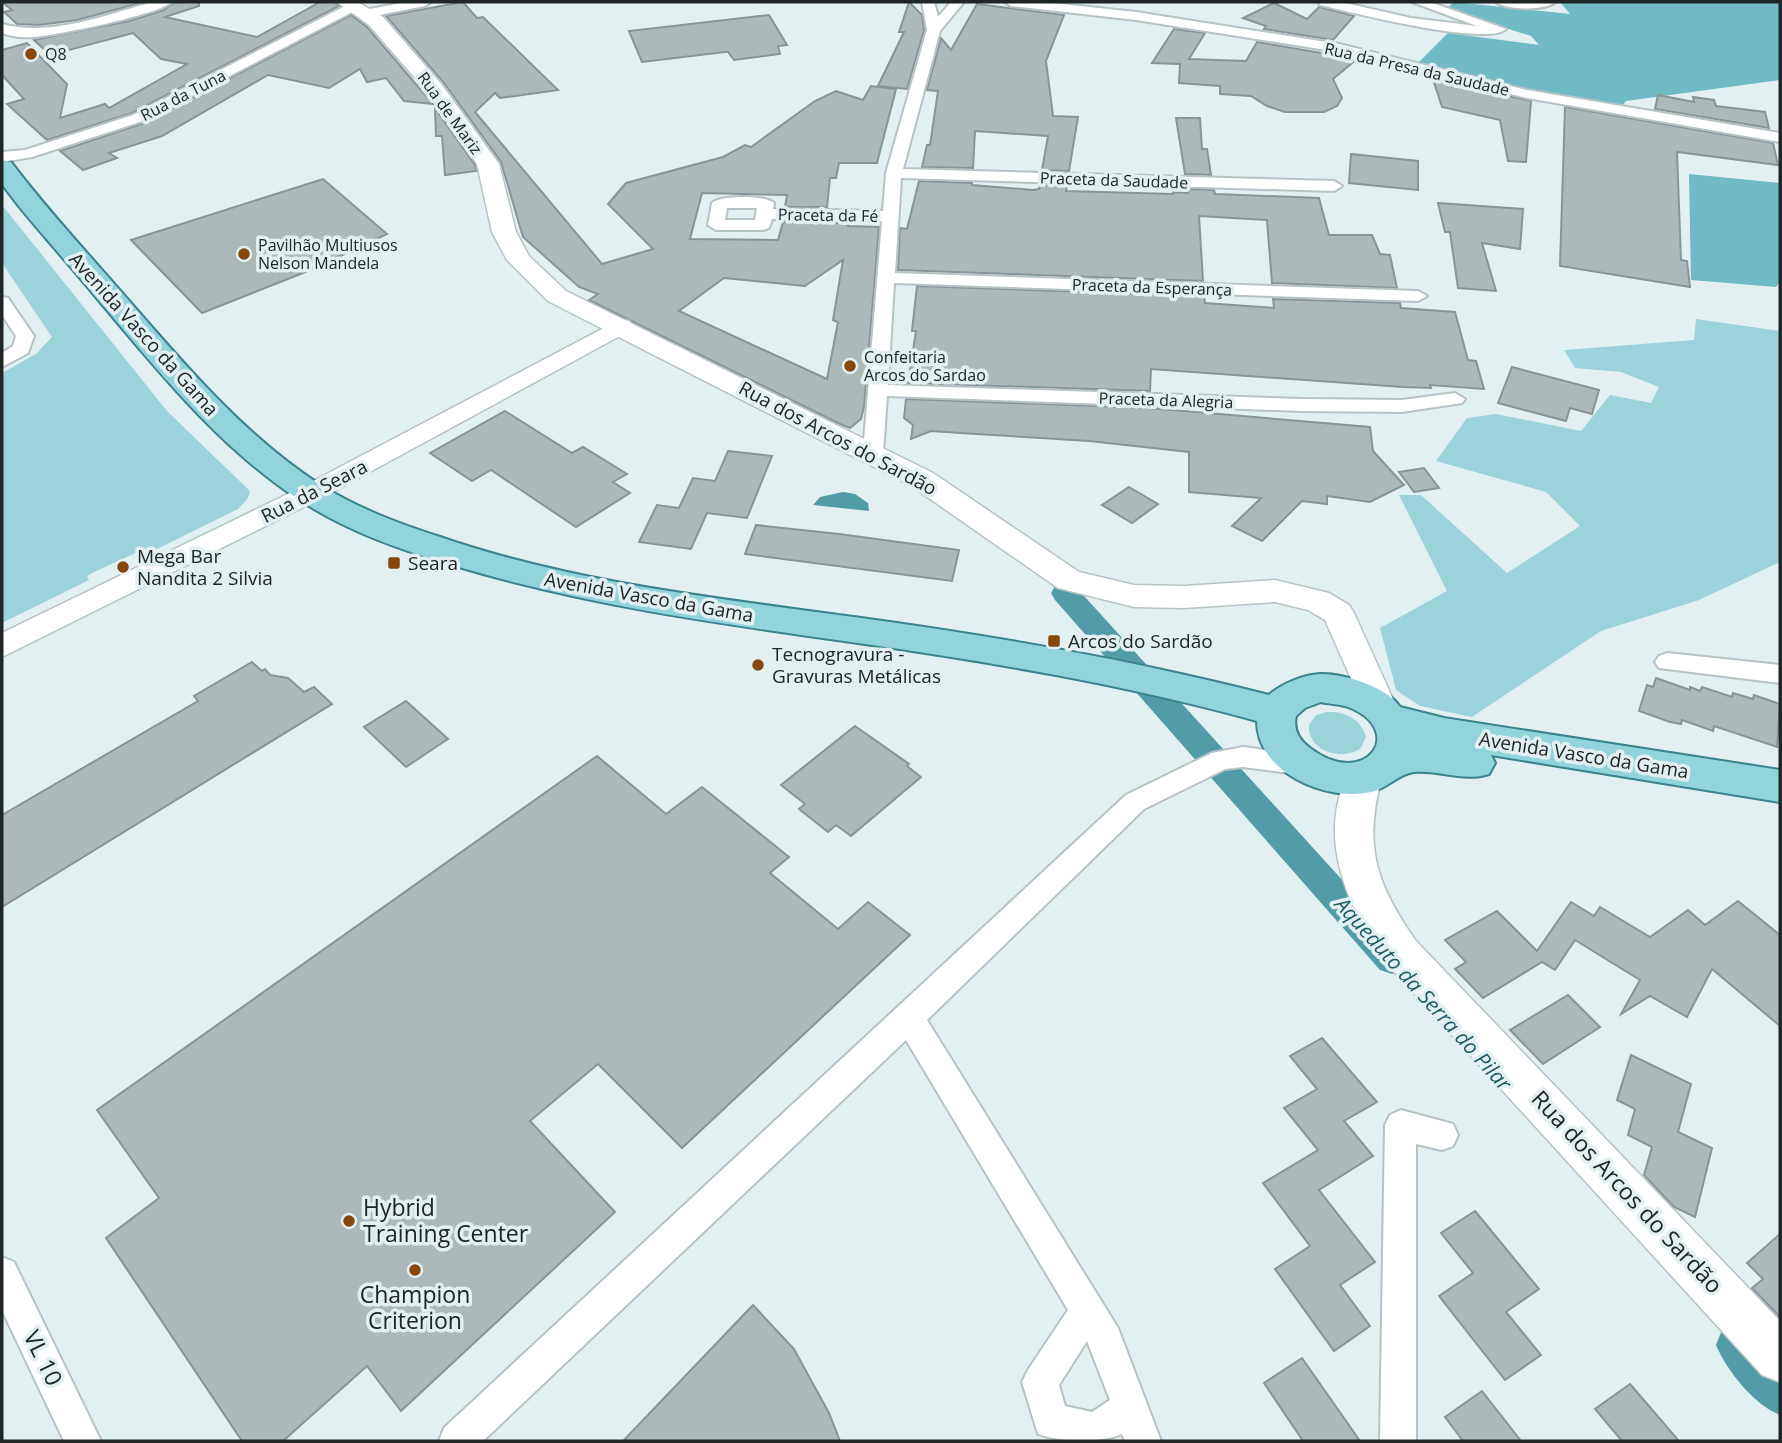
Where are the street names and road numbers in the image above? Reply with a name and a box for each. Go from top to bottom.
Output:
street label: Rua da Presa da Saudade [1322,37,1512,101]
street label: Rua da Tuna [137,64,229,126]
street label: Rua de Mariz [413,67,487,159]
street label: Praceta da Saudade [1040,166,1188,194]
street label: Praceta da Fé [778,203,878,227]
street label: Avenida Vasco da Gama [63,247,225,421]
street label: Praceta da Esperança [1071,273,1233,301]
street label: Rua dos Arcos do Sardão [735,375,941,501]
street label: Praceta da Alegria [1098,387,1234,413]
street label: Rua da Seara [256,453,372,529]
street label: Avenida Vasco da Gama [542,566,756,628]
street label: Avenida Vasco da Gama [1477,726,1691,784]
street label: Rua dos Arcos do Sardão [1525,1083,1730,1300]
street label: VL 10 [17,1324,71,1391]

